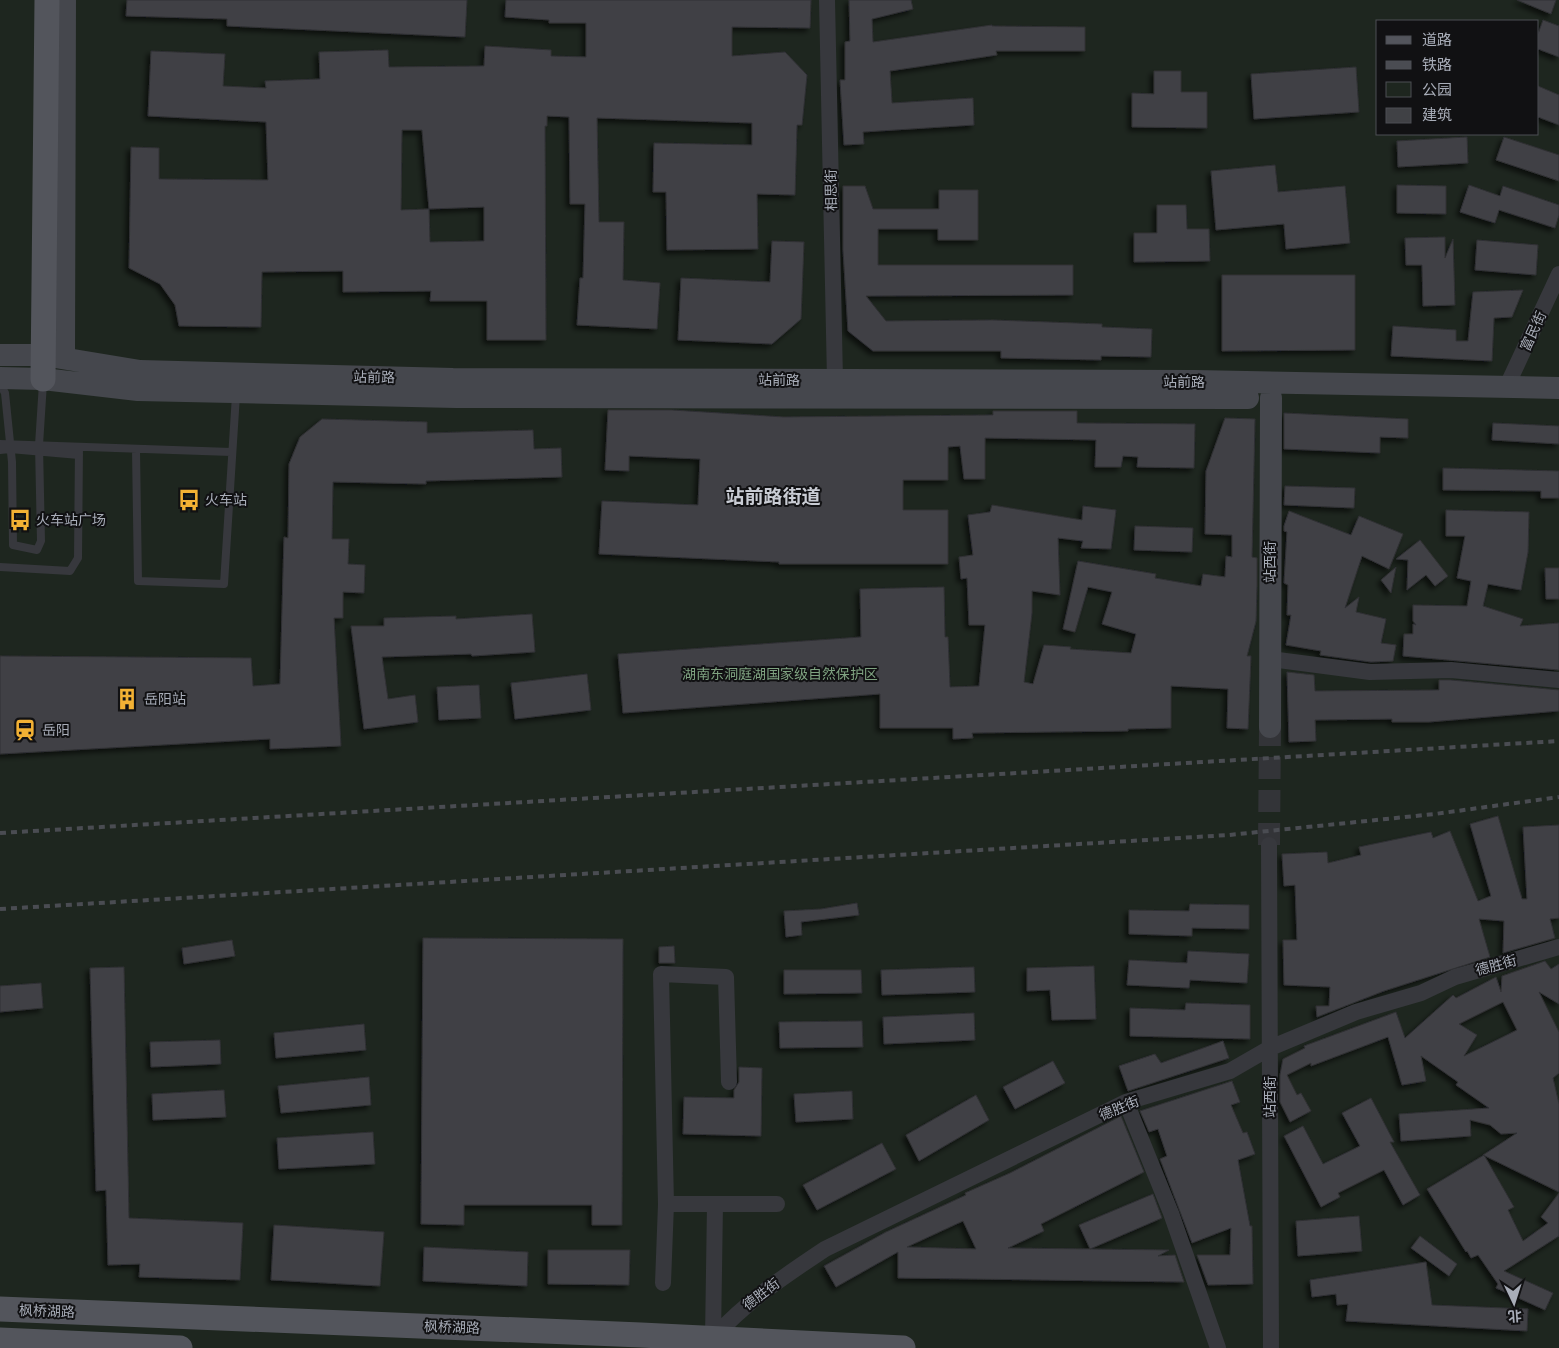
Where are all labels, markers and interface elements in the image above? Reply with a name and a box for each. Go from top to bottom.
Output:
legend [1376,20,1539,135]
text: 道路 [1422,32,1452,51]
text: 铁路 [1422,57,1452,76]
text: 公园 [1422,82,1452,101]
text: 建筑 [1422,107,1452,126]
street label: 相思街 [824,169,841,211]
street label: 富民街 [1518,309,1551,354]
street label: 站前路 [353,369,395,387]
street label: 站前路 [758,372,800,390]
street label: 站前路 [1163,374,1205,392]
district label: 站前路街道 [725,486,821,510]
bus stop icon: 火车站 [176,487,202,513]
place label: 火车站 [205,492,247,510]
bus stop icon: 火车站广场 [7,507,33,533]
place label: 火车站广场 [36,512,106,530]
street label: 站西街 [1263,541,1280,583]
park label: 湖南东洞庭湖国家级自然保护区 [682,666,878,684]
building icon: 岳阳站 [114,686,140,712]
place label: 岳阳站 [144,692,186,709]
station icon: 岳阳 [12,717,38,743]
place label: 岳阳 [42,723,70,740]
street label: 德胜街 [1474,952,1519,980]
street label: 站西街 [1263,1076,1280,1118]
street label: 德胜街 [1097,1093,1142,1125]
street label: 德胜街 [739,1275,784,1315]
north arrow [1489,1278,1539,1328]
street label: 枫桥湖路 [19,1303,75,1322]
text: 北 [1507,1306,1522,1323]
street label: 枫桥湖路 [424,1319,480,1338]

